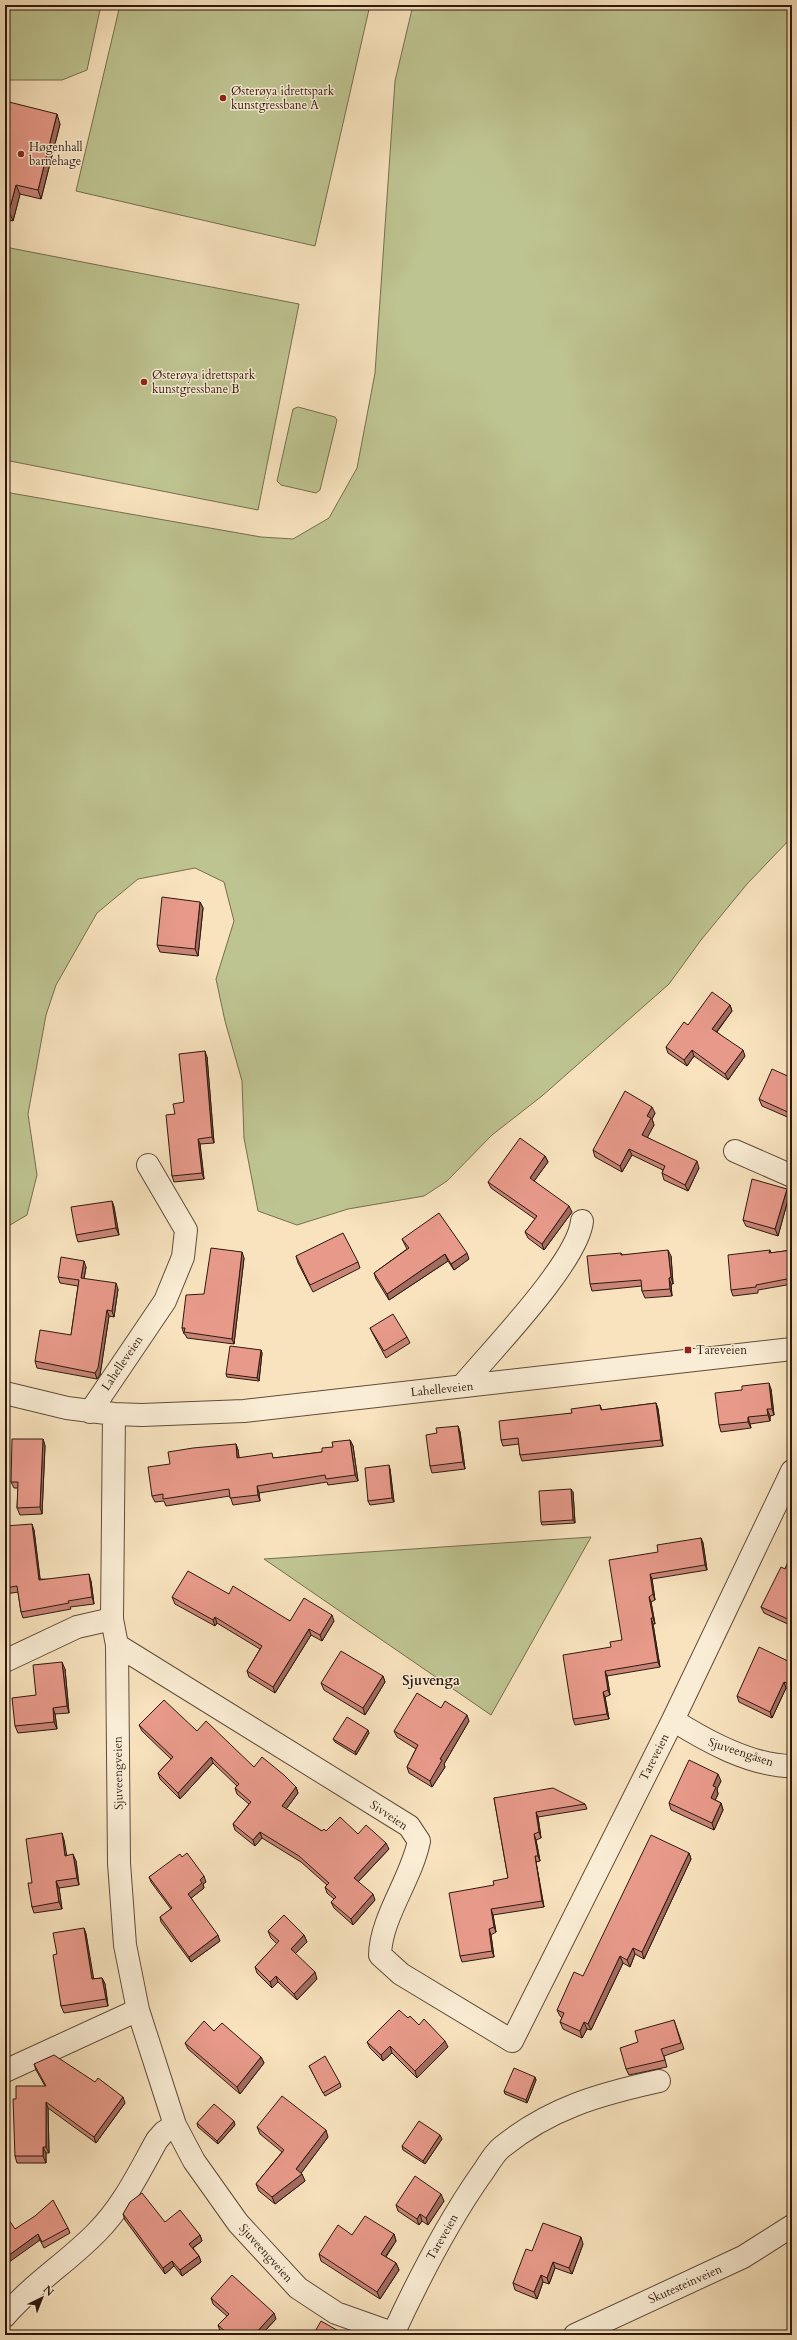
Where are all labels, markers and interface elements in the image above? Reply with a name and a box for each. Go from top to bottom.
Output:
place label: Østerøya idrettspark kunstgressbane A [231,83,335,113]
marker: Østerøya idrettspark kunstgressbane A [218,93,228,103]
place label: Høgenhall barnehage [29,139,83,169]
marker: Høgenhall barnehage [16,149,26,159]
place label: Østerøya idrettspark kunstgressbane B [152,367,256,397]
marker: Østerøya idrettspark kunstgressbane B [139,377,149,387]
street label: Lahelleveien [98,1332,146,1394]
place label: Tareveien [696,1342,747,1358]
marker: Tareveien [683,1345,693,1355]
street label: Lahelleveien [410,1378,474,1400]
district label: Sjuvenga [402,1671,460,1690]
street label: Tareveien [635,1731,673,1783]
street label: Sjuveengåsen [706,1734,776,1770]
street label: Sjuveengveien [109,1736,127,1810]
street label: Sivveien [367,1796,411,1834]
street label: Tareveien [422,2211,462,2263]
street label: Sjuveengveien [235,2220,297,2286]
street label: Skutesteinveien [646,2261,724,2307]
north arrow [22,2278,62,2318]
text: N [40,2282,57,2300]

